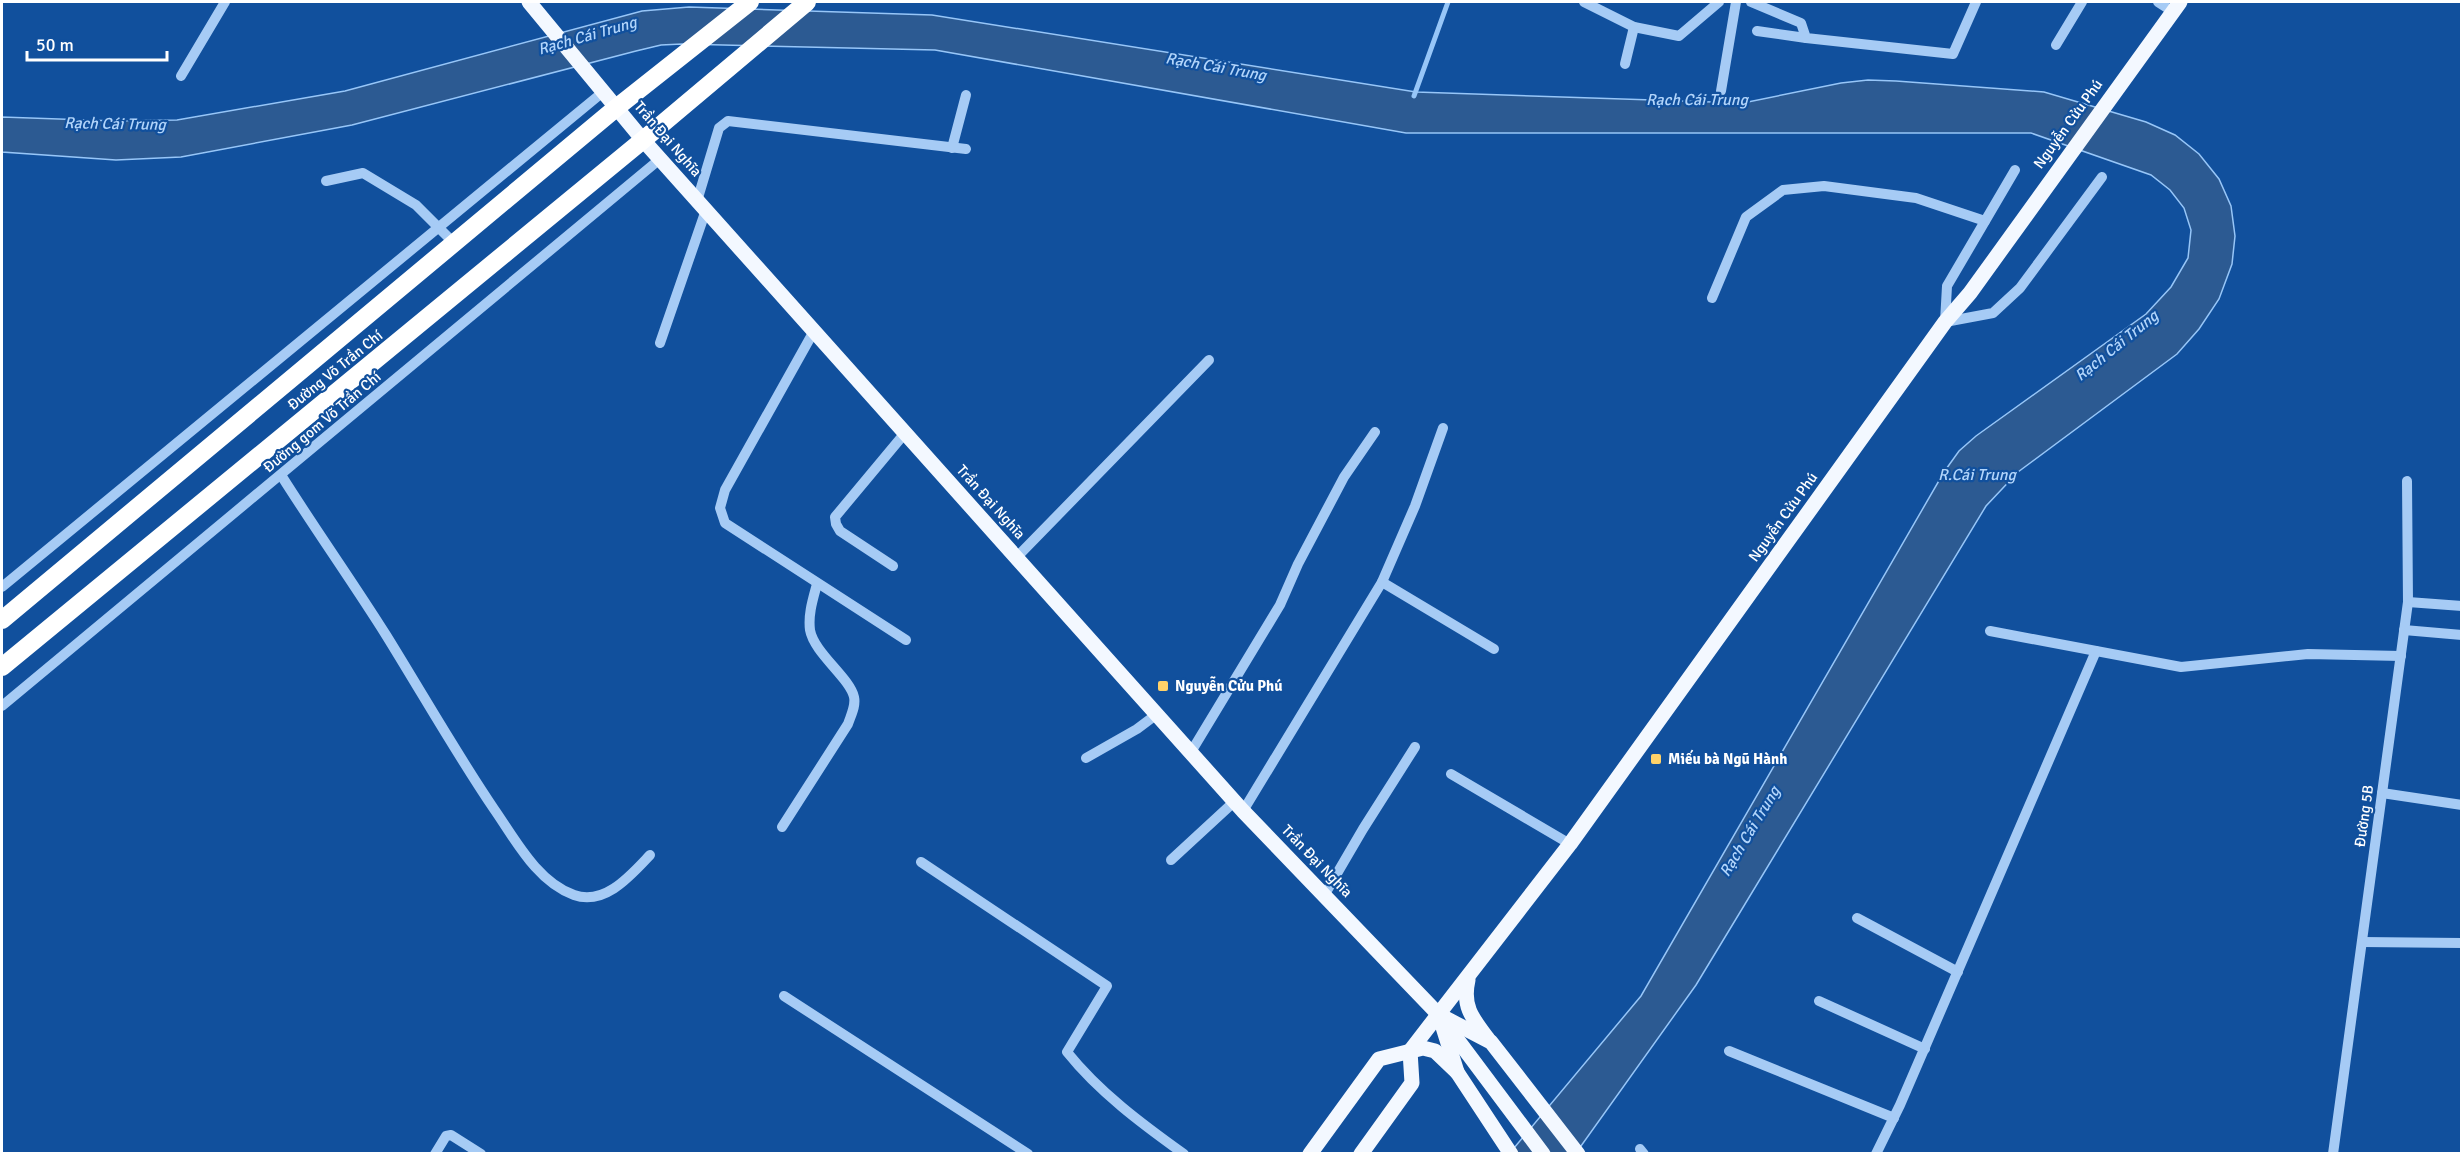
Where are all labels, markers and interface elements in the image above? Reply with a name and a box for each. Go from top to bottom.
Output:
water label: Rạch Cái Trung [536,12,640,60]
scale bar [27,24,166,62]
text: 50 m [36,34,74,56]
water label: Rạch Cái Trung [1164,48,1269,86]
street label: Nguyễn Cửu Phú [2029,75,2106,172]
water label: Rạch Cái Trung [1646,90,1749,110]
street label: Trần Đại Nghĩa [630,98,706,180]
water label: Rạch Cái Trung [64,113,168,135]
water label: Rạch Cái Trung [2071,305,2164,386]
street label: Đường Võ Trần Chí [284,326,386,414]
street label: Đường gom Võ Trần Chí [260,368,384,476]
street label: Trần Đại Nghĩa [953,461,1029,543]
water label: R.Cái Trung [1938,465,2017,485]
street label: Nguyễn Cửu Phú [1744,468,1821,565]
place label: Nguyễn Cửu Phú [1175,676,1282,695]
marker: Nguyễn Cửu Phú [1156,679,1170,693]
place label: Miếu bà Ngũ Hành [1668,749,1787,768]
marker: Miếu bà Ngũ Hành [1649,752,1663,766]
water label: Rạch Cái Trung [1715,781,1785,880]
street label: Đường 5B [2351,784,2377,848]
street label: Trần Đại Nghĩa [1278,821,1356,901]

